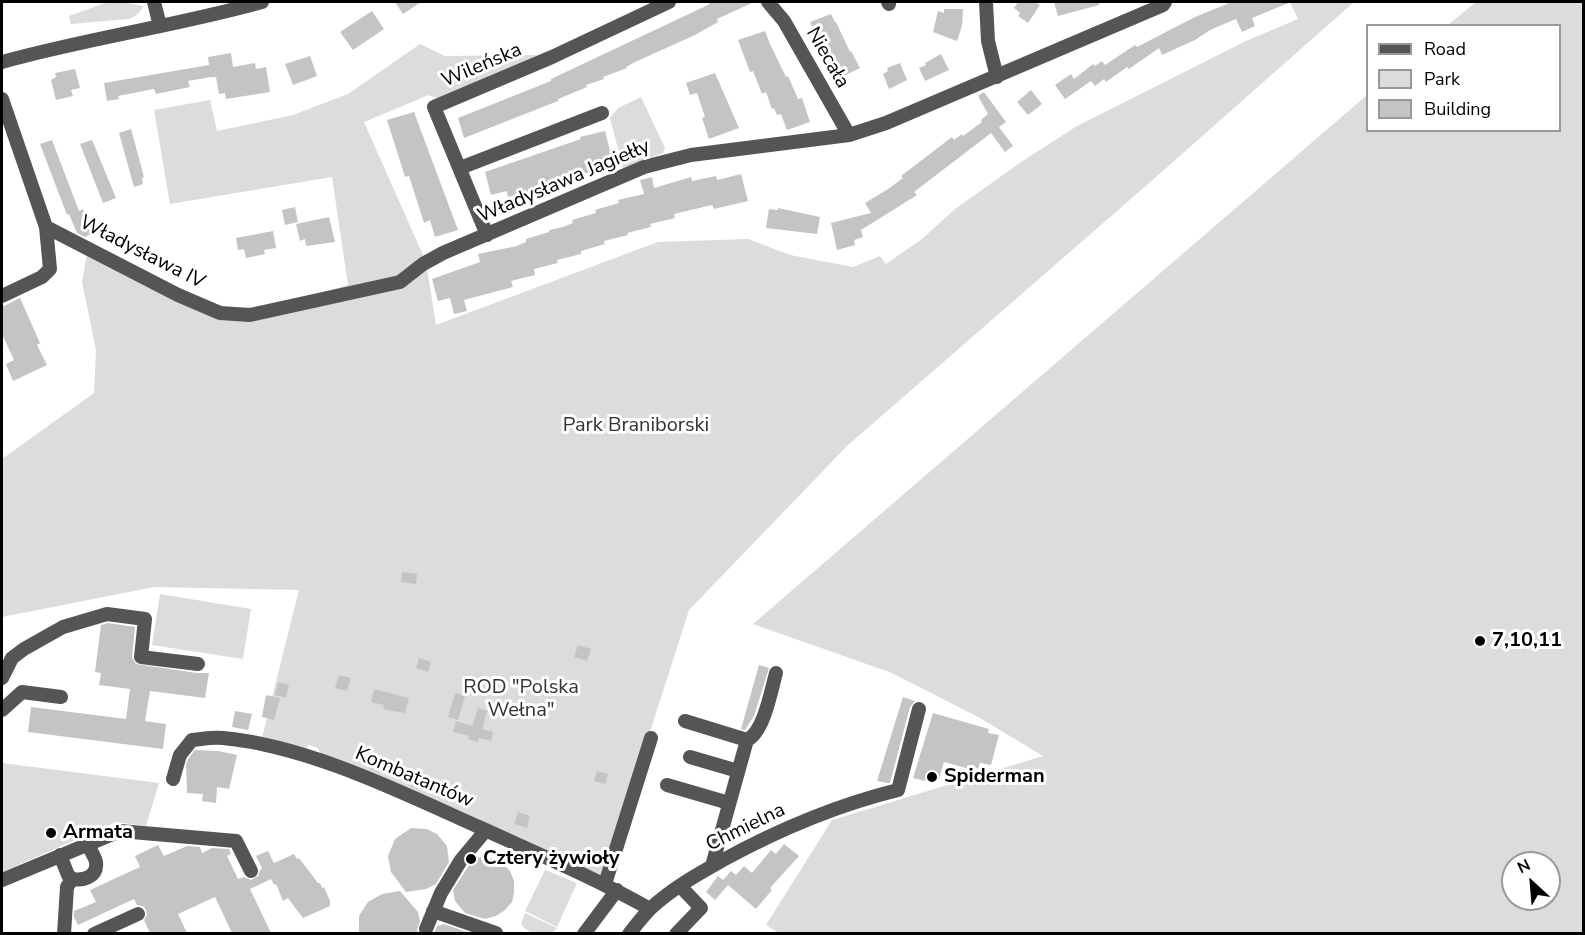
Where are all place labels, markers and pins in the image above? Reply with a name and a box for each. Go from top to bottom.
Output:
place label: 7,10,11 [1492,629,1562,653]
marker: 7,10,11 [1473,634,1487,648]
place label: Spiderman [944,765,1045,789]
marker: Spiderman [925,770,939,784]
place label: Armata [63,821,133,845]
marker: Armata [44,826,58,840]
place label: Cztery żywioły [483,847,619,871]
marker: Cztery żywioły [464,852,478,866]

